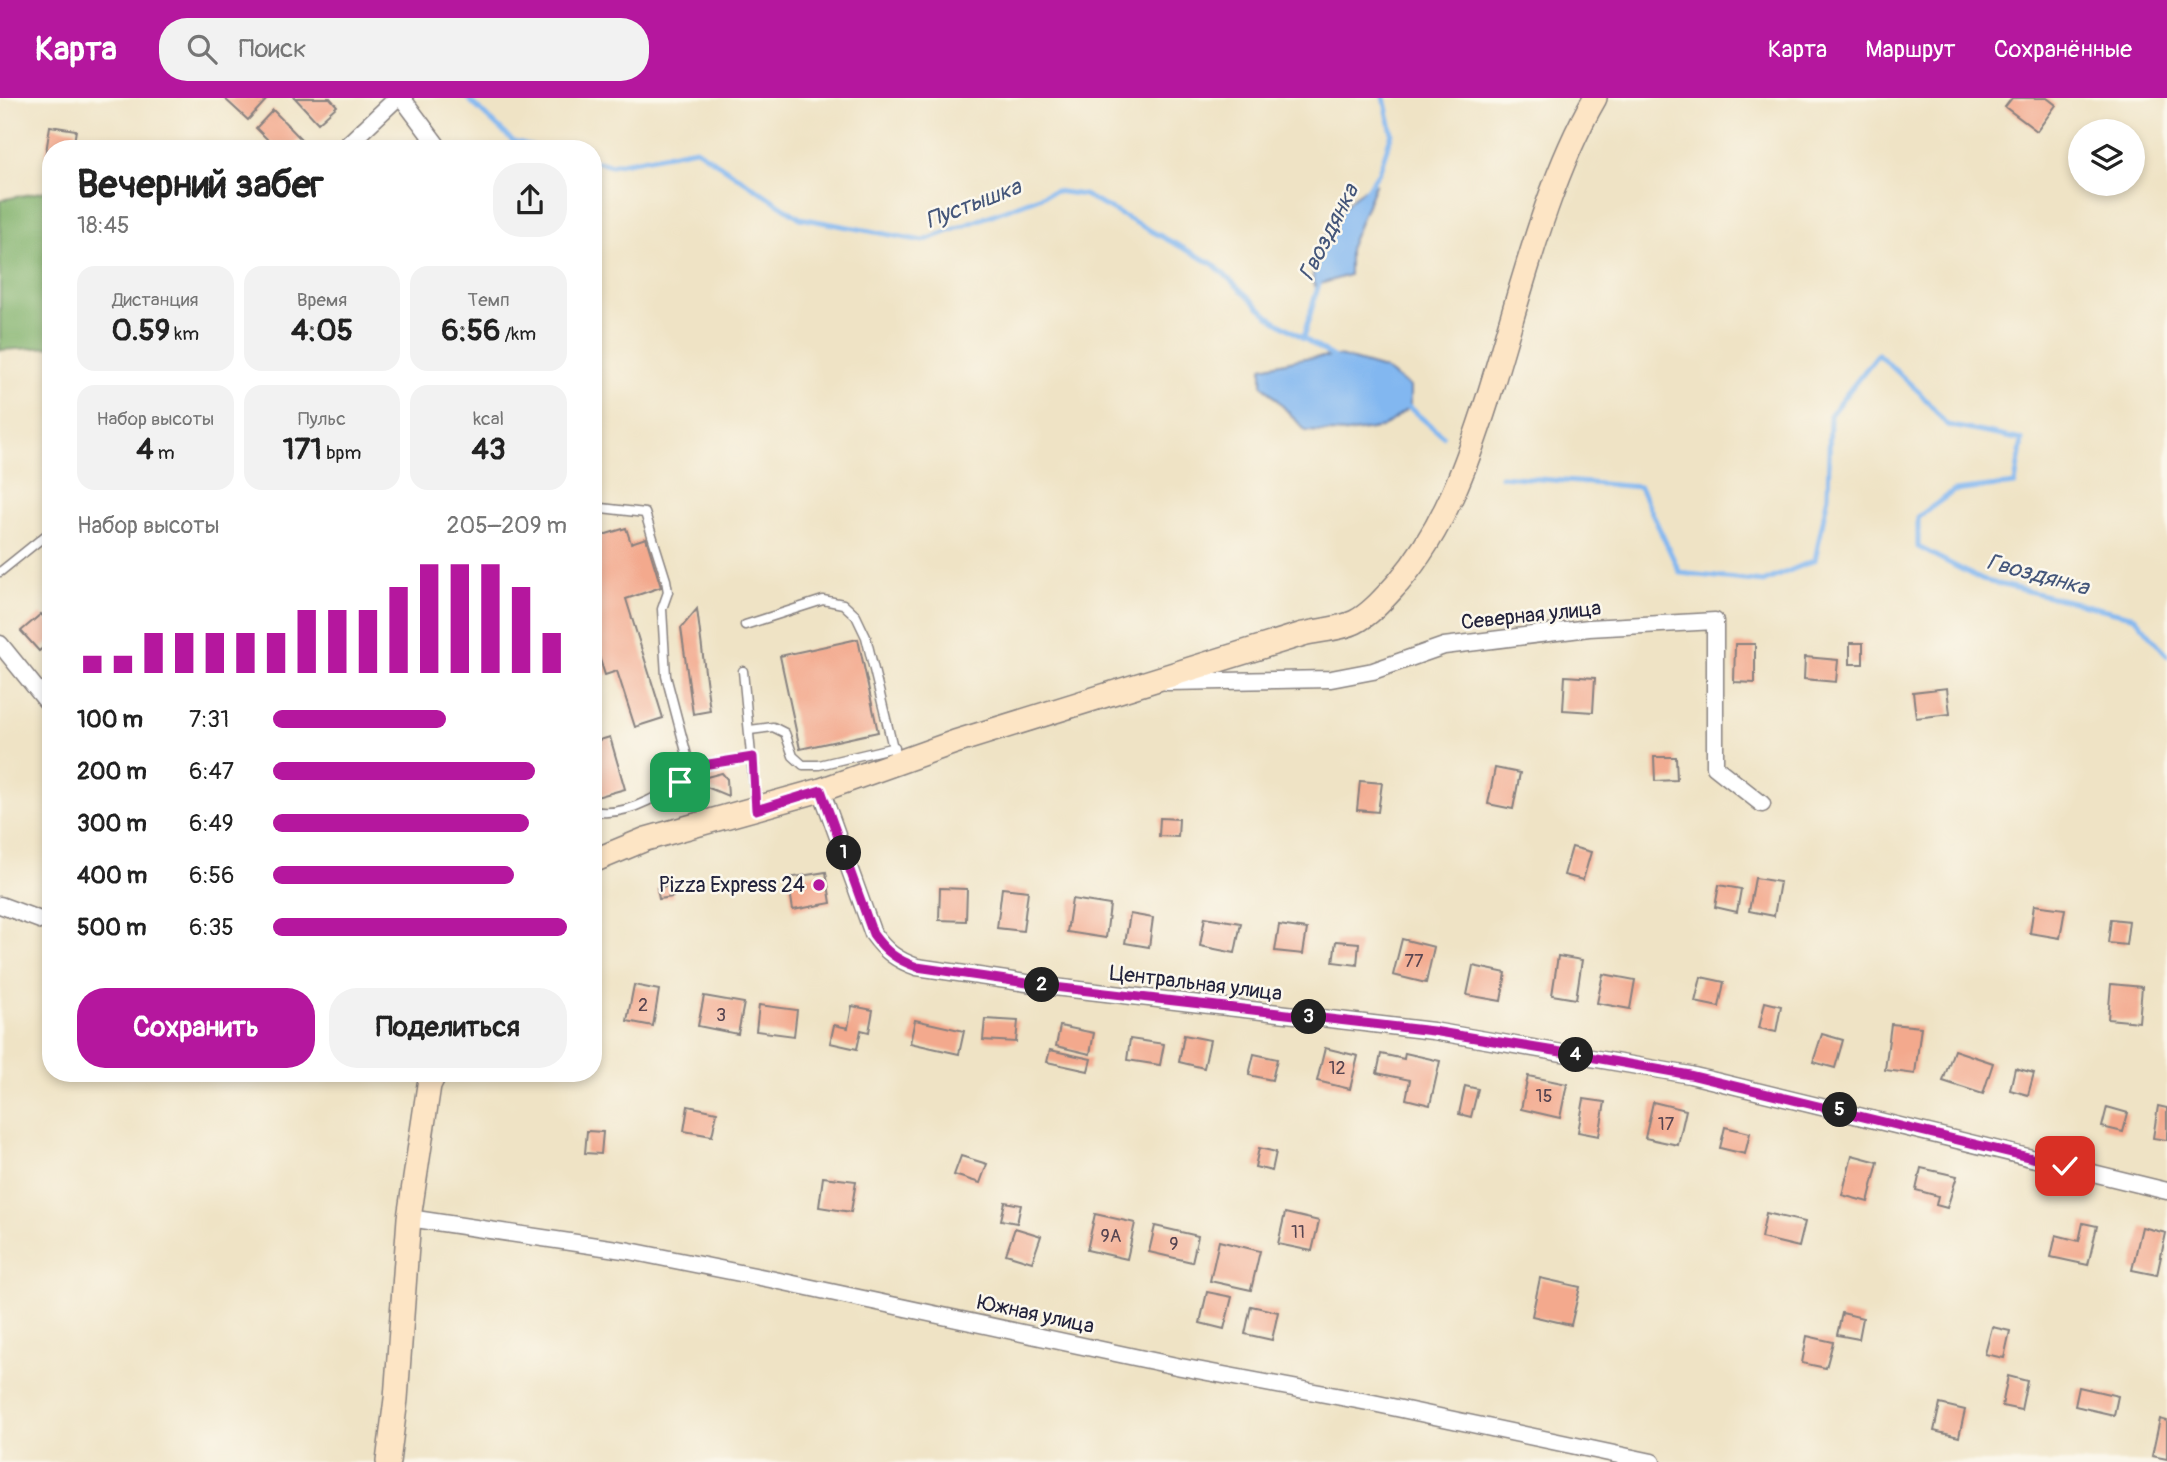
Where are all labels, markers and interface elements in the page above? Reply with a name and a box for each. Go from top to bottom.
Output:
search box [159,18,649,81]
text: Карта [35,29,117,70]
icon: search [183,30,221,68]
text: Поиск [239,33,307,65]
text: Карта [1768,35,1827,64]
text: Маршрут [1865,35,1956,64]
text: Сохранённые [1994,35,2132,64]
map controls [2068,119,2145,196]
button: layers [2068,119,2145,196]
text: Вечерний забег [77,161,324,209]
button: share [493,163,567,237]
water label: Пустышка [921,172,1026,235]
water label: Гвоздянка [1292,178,1366,285]
text: 18:45 [77,211,130,240]
text: Дистанция [112,288,198,312]
text: Время [297,288,347,312]
text: Темп [468,288,510,312]
text: 0.59 [111,312,170,349]
text: 4:05 [291,312,353,349]
text: 6:56 [441,312,500,349]
text: km [170,322,199,346]
text: /km [500,322,536,346]
text: Набор высоты [97,407,214,431]
text: Пульс [298,407,346,431]
text: kcal [473,407,504,431]
text: 4 [136,431,154,468]
text: 171 [283,431,322,468]
text: 43 [472,431,506,468]
text: m [154,441,175,465]
text: bpm [322,441,361,465]
text: Набор высоты [77,511,219,540]
text: 205–209 m [447,511,567,540]
water label: Гвоздянка [1984,547,2093,602]
street label: Северная улица [1460,595,1603,636]
text: 100 m [77,705,143,734]
text: 7:31 [189,705,229,734]
pin [650,752,710,812]
text: 200 m [77,757,147,786]
text: 6:47 [189,757,234,786]
icon: arrive [661,763,699,801]
text: 300 m [77,809,147,838]
text: 6:49 [189,809,234,838]
pin: 1 [826,836,862,870]
text: 1 [840,840,847,864]
text: 400 m [77,861,147,890]
text: 6:56 [189,861,234,890]
place label: Pizza Express 24 [659,872,805,899]
marker: Pizza Express 24 [811,877,827,893]
text: 500 m [77,913,146,942]
text: 6:35 [189,913,234,942]
house number: 77 [1404,950,1424,973]
street label: Центральная улица [1108,960,1284,1007]
pin: 2 [1024,968,1060,1002]
text: 2 [1036,972,1047,996]
button: Сохранить [77,988,315,1068]
button: Поделиться [329,988,567,1068]
house number: 2 [638,994,648,1017]
pin: 3 [1292,1000,1326,1034]
house number: 3 [716,1004,726,1027]
text: 3 [1303,1004,1314,1028]
pin: 4 [1558,1038,1594,1072]
text: 4 [1570,1042,1581,1066]
house number: 12 [1328,1057,1346,1080]
house number: 15 [1536,1085,1552,1108]
pin: 5 [1822,1093,1857,1128]
text: 5 [1834,1097,1845,1121]
house number: 17 [1658,1113,1675,1136]
pin [2035,1136,2095,1196]
icon: check [2046,1147,2084,1185]
house number: 11 [1291,1221,1305,1244]
house number: 9А [1101,1225,1122,1248]
house number: 9 [1169,1233,1179,1256]
street label: Южная улица [975,1289,1097,1340]

